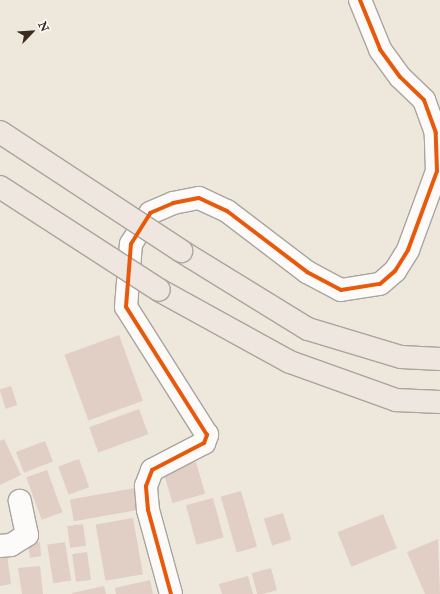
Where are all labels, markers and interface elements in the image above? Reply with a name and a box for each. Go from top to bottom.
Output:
north arrow [12,12,52,52]
text: N [35,19,51,34]

